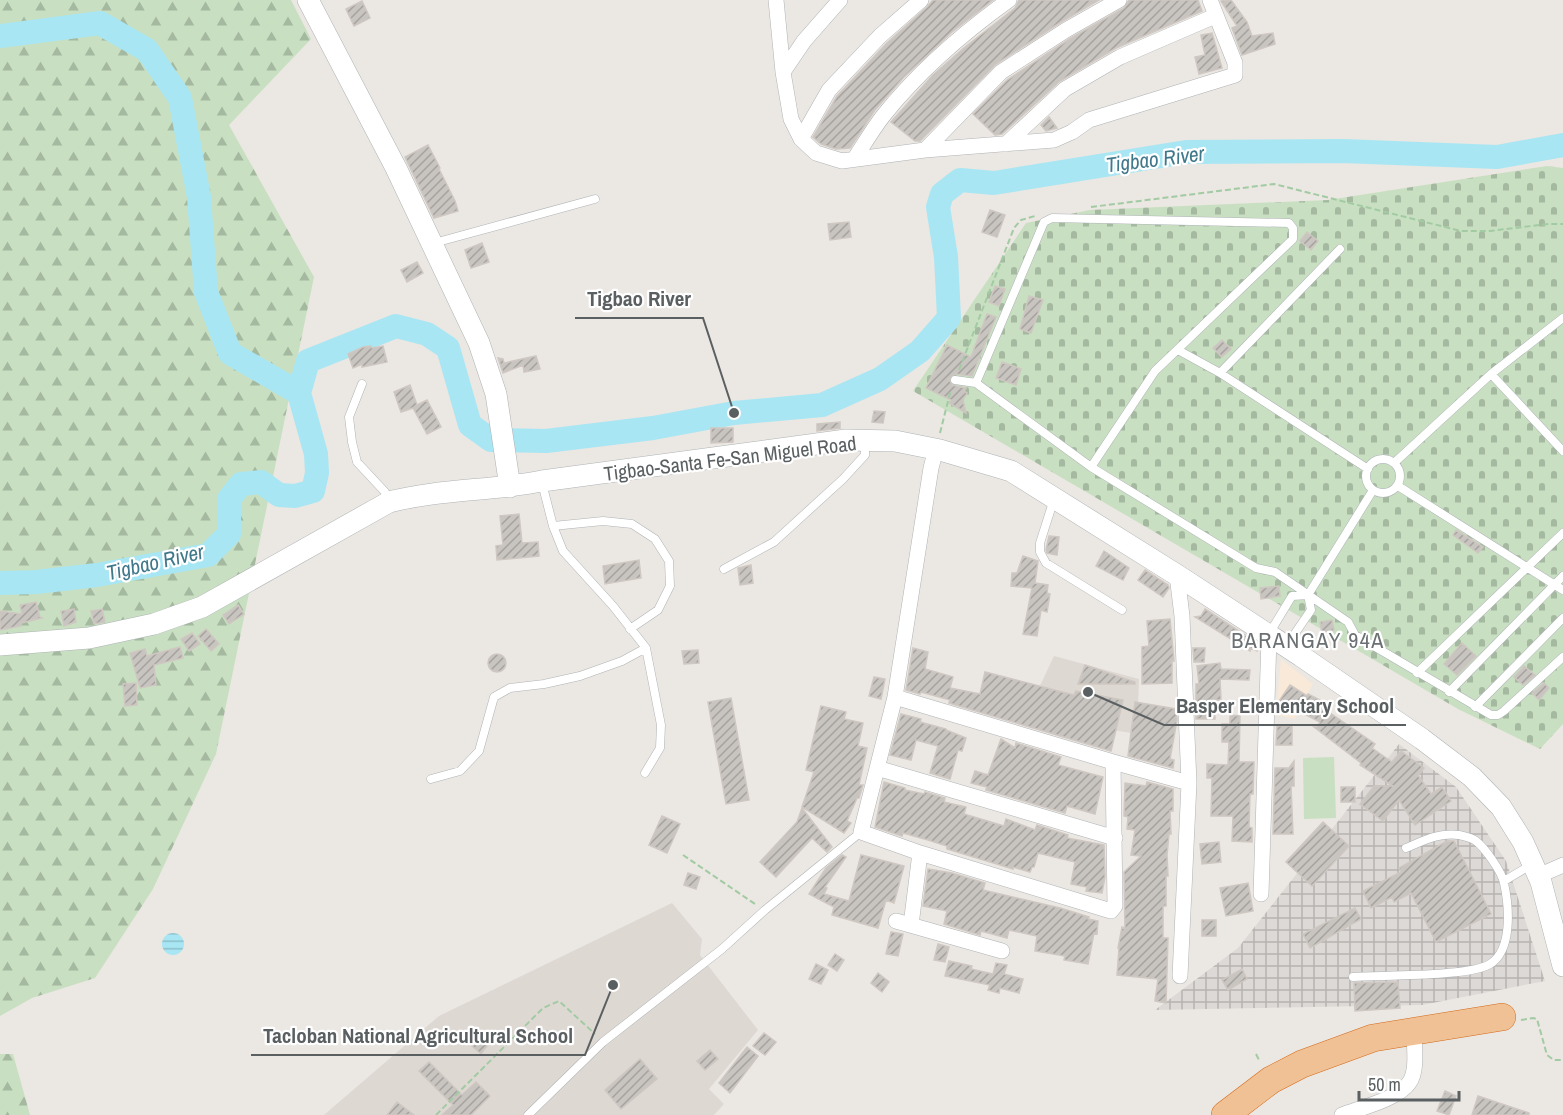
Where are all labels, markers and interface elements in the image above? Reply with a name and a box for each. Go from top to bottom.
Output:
water label: Tigbao River [1104,138,1207,179]
callout: Tigbao River [575,279,703,318]
text: Tigbao River [587,284,691,313]
street label: Tigbao-Santa Fe-San Miguel Road [602,429,858,487]
water label: Tigbao River [104,536,208,587]
district label: BARANGAY 94A [1231,625,1385,655]
callout: Basper Elementary School [1164,686,1406,725]
text: Basper Elementary School [1176,691,1394,720]
callout: Tacloban National Agricultural School [251,1016,585,1055]
text: Tacloban National Agricultural School [263,1021,573,1050]
scale bar [1359,1064,1460,1102]
text: 50 m [1368,1072,1401,1097]

